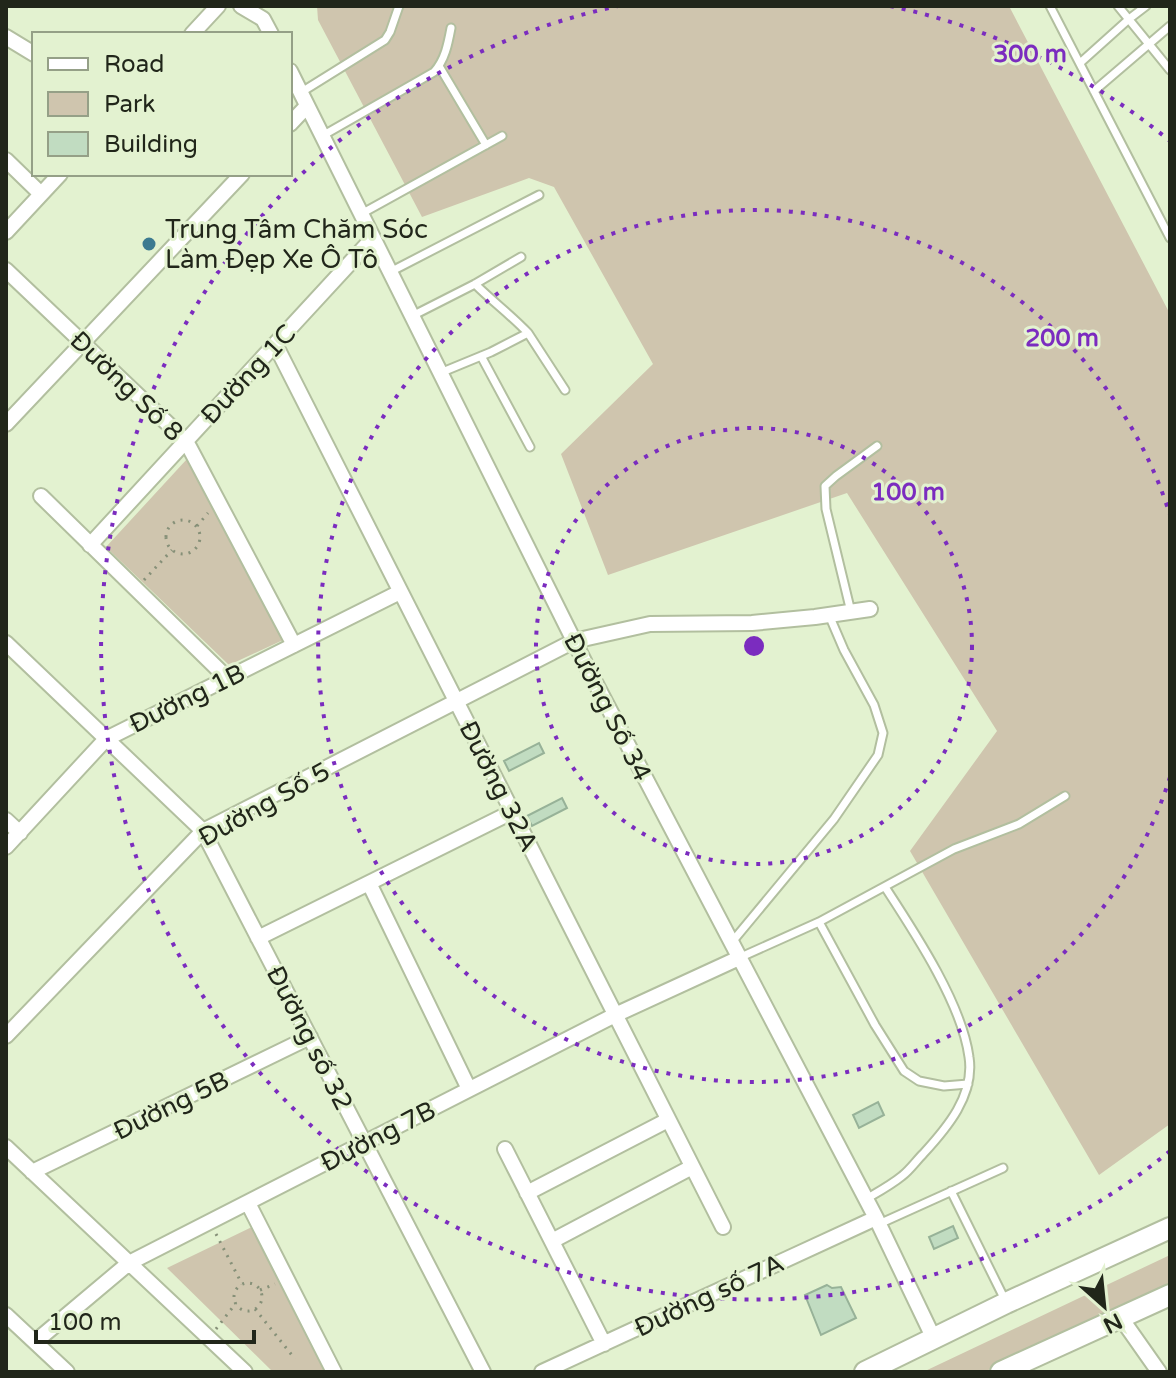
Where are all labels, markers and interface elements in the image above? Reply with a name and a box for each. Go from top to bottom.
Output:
legend [32,32,292,176]
text: 300 m [993,40,1067,69]
text: Road [104,50,164,79]
text: Park [104,90,155,119]
text: Building [104,130,198,159]
place label: Trung Tâm Chăm Sóc Làm Đẹp Xe Ô Tô [165,214,428,275]
marker: Trung Tâm Chăm Sóc Làm Đẹp Xe Ô Tô [140,235,158,253]
street label: Đường 1C [194,318,302,431]
text: 200 m [1025,324,1099,353]
street label: Đường Số 8 [64,325,190,448]
text: 100 m [871,478,945,507]
street label: Đường Số 34 [557,628,658,786]
centre of rings [740,632,768,660]
street label: Đường 1B [124,657,250,740]
street label: Đường 32A [452,716,545,857]
street label: Đường Số 5 [193,756,335,853]
street label: Đường số 32 [260,961,359,1116]
street label: Đường 5B [108,1064,234,1147]
street label: Đường 7B [316,1094,441,1179]
street label: Đường số 7A [630,1247,789,1344]
north arrow [1064,1266,1144,1346]
scale bar [36,1294,254,1344]
text: N [1099,1307,1126,1339]
text: 100 m [48,1308,122,1337]

